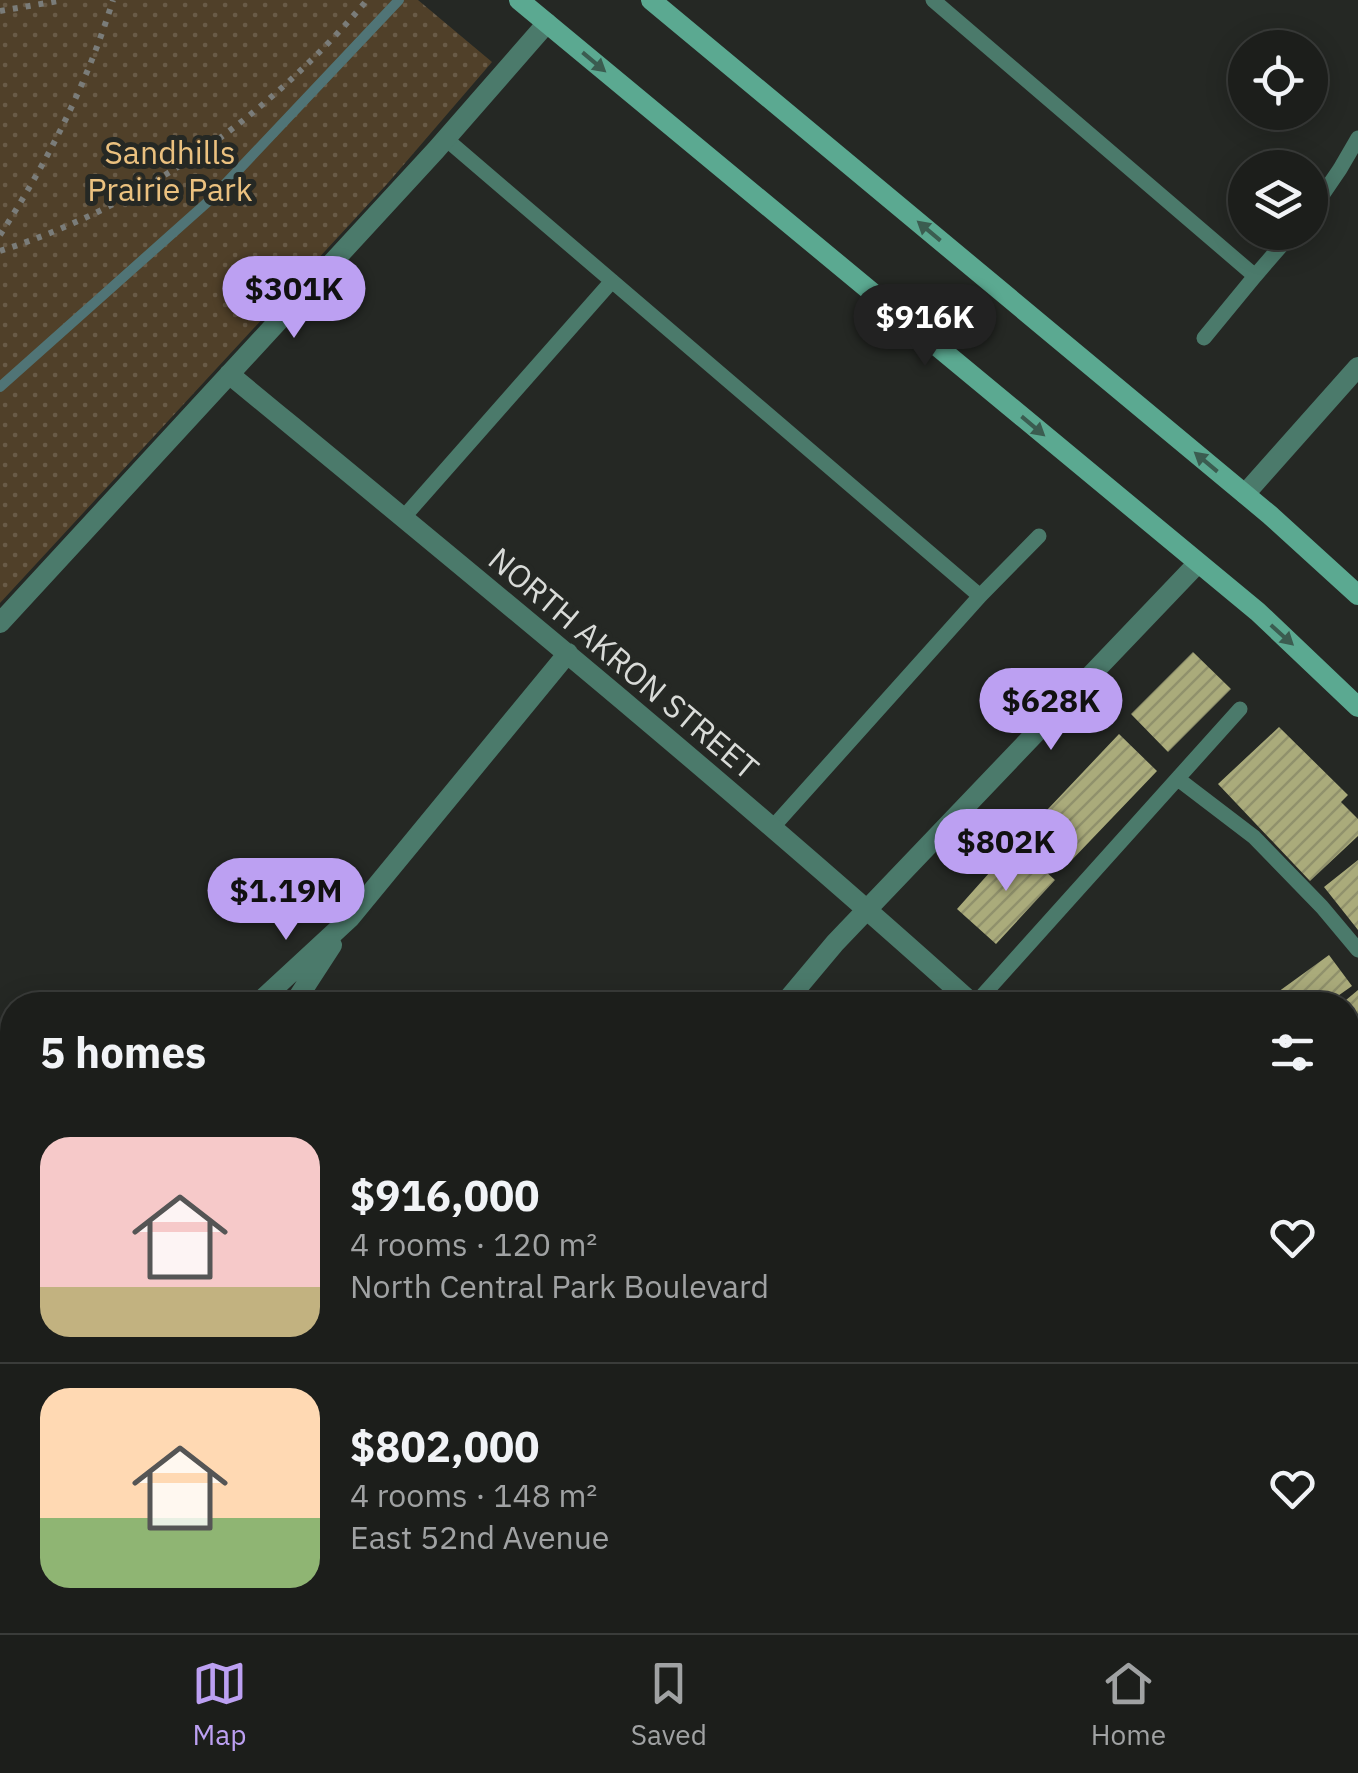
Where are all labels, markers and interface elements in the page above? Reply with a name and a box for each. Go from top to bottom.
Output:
map controls [1228,30,1328,250]
button: locate [1228,30,1328,130]
one-way arrow [582,51,607,72]
park label: Sandhills Prairie Park [87,131,253,210]
button: layers [1228,150,1328,250]
one-way arrow [917,221,942,243]
pin: $301K [224,256,364,341]
text: $301K [244,267,344,309]
pin: $916K [855,284,995,369]
text: $916K [875,295,975,337]
one-way arrow [1021,415,1046,436]
one-way arrow [1193,451,1218,473]
street label: NORTH AKRON STREET [480,538,768,788]
one-way arrow [1269,623,1294,645]
pin: $628K [981,668,1121,753]
text: $628K [1001,679,1101,721]
pin: $802K [936,809,1076,894]
text: $802K [956,820,1056,862]
pin: $1.19M [205,858,367,943]
text: $1.19M [230,869,342,911]
text: 5 homes [40,1025,206,1080]
icon: filters [1265,1025,1320,1080]
text: $916,000 [350,1168,539,1223]
icon: home [120,1177,240,1297]
icon: heart [1265,1210,1320,1265]
text: 4 rooms · 120 m² [350,1223,597,1265]
text: North Central Park Boulevard [350,1265,769,1307]
text: $802,000 [350,1419,539,1474]
icon: home [120,1428,240,1548]
icon: heart [1265,1461,1320,1516]
text: 4 rooms · 148 m² [350,1474,597,1516]
text: East 52nd Avenue [350,1516,609,1558]
tab: Map [192,1656,247,1753]
tab: Saved [631,1656,707,1753]
tab: Home [1091,1656,1166,1753]

